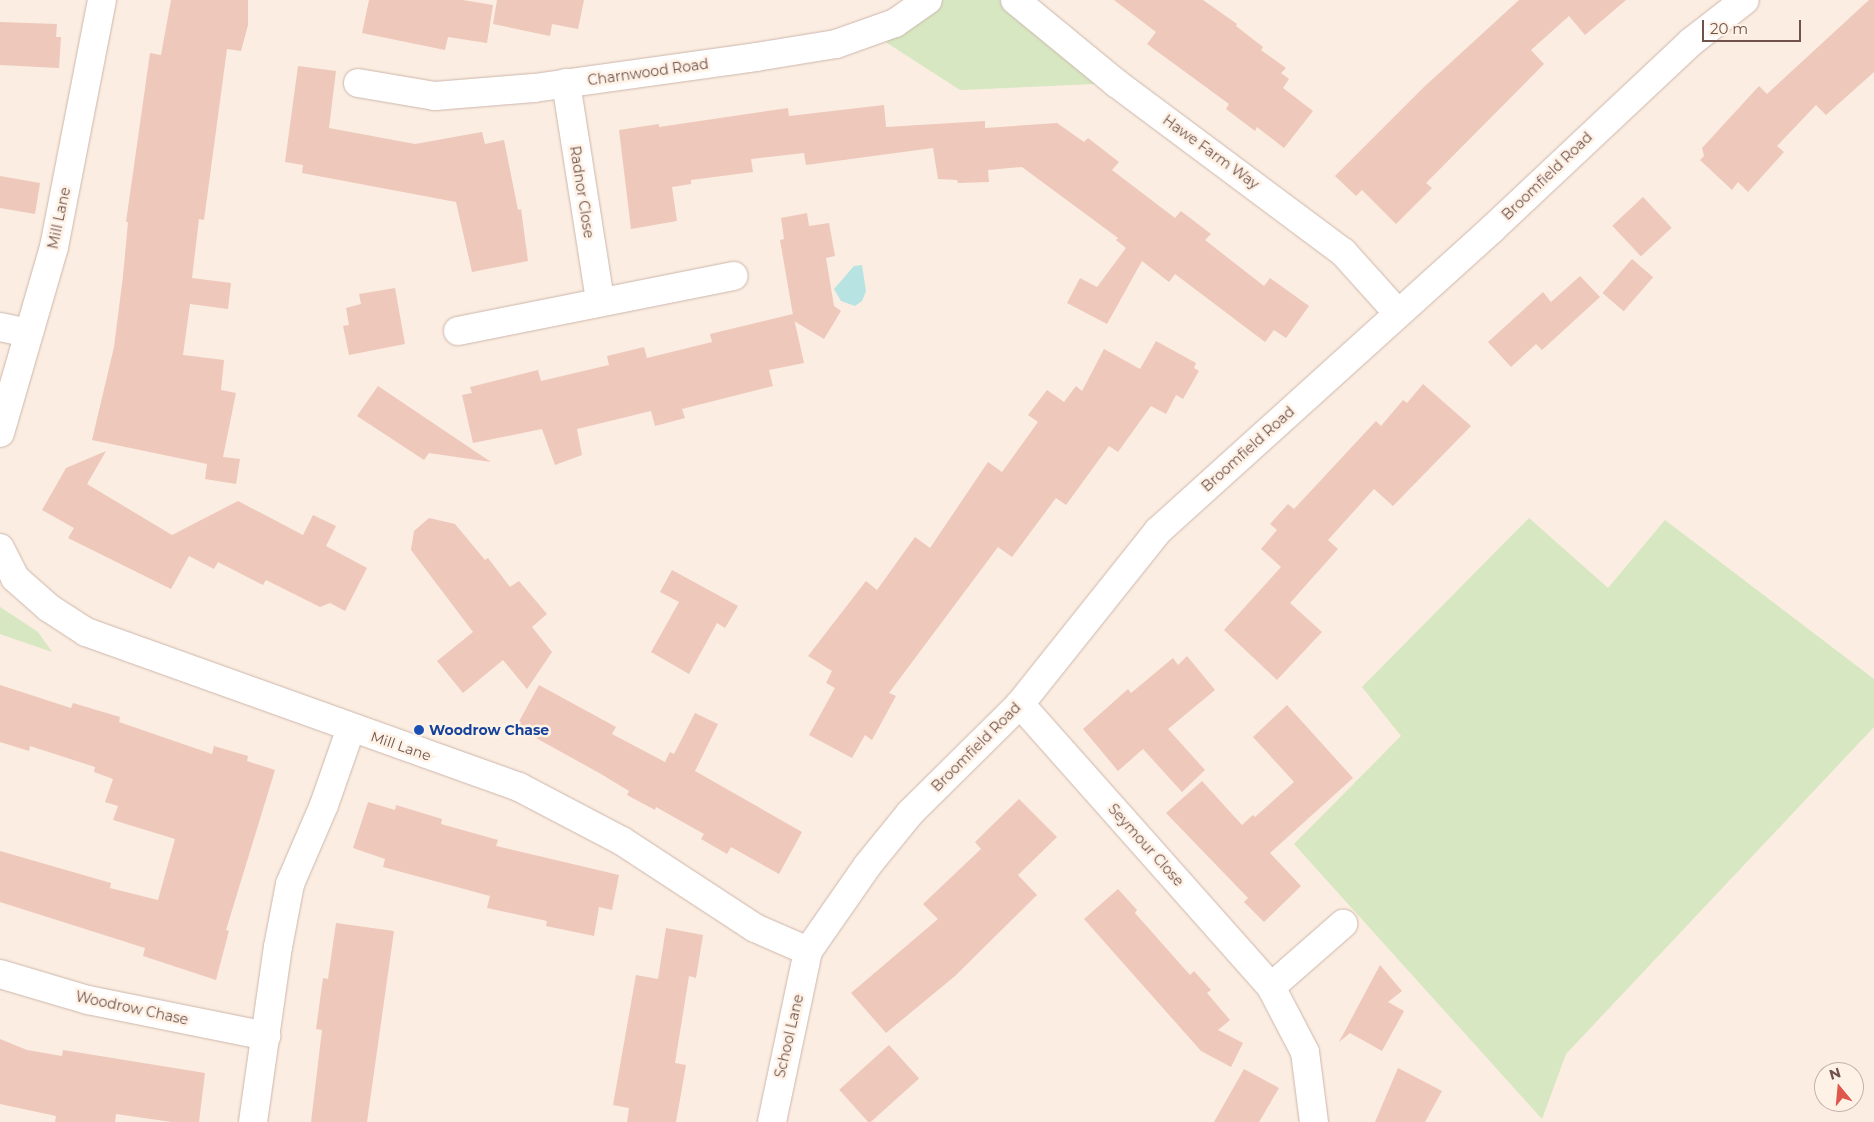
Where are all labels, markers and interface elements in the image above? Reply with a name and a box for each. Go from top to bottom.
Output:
scale bar [1704,10,1803,42]
text: 20 m [1710,19,1748,38]
street label: Charnwood Road [586,55,710,89]
street label: Hawe Farm Way [1160,111,1262,193]
street label: Broomfield Road [1498,129,1596,223]
street label: Radnor Close [566,145,598,239]
street label: Mill Lane [44,186,74,250]
street label: Broomfield Road [1198,403,1298,495]
street label: Broomfield Road [928,699,1024,795]
place label: Woodrow Chase [429,722,549,738]
marker: Woodrow Chase [413,724,425,736]
street label: Mill Lane [369,728,433,764]
street label: Seymour Close [1105,800,1187,890]
street label: Woodrow Chase [74,988,190,1028]
street label: School Lane [771,993,807,1079]
north arrow [1814,1062,1864,1112]
text: N [1827,1063,1843,1084]

